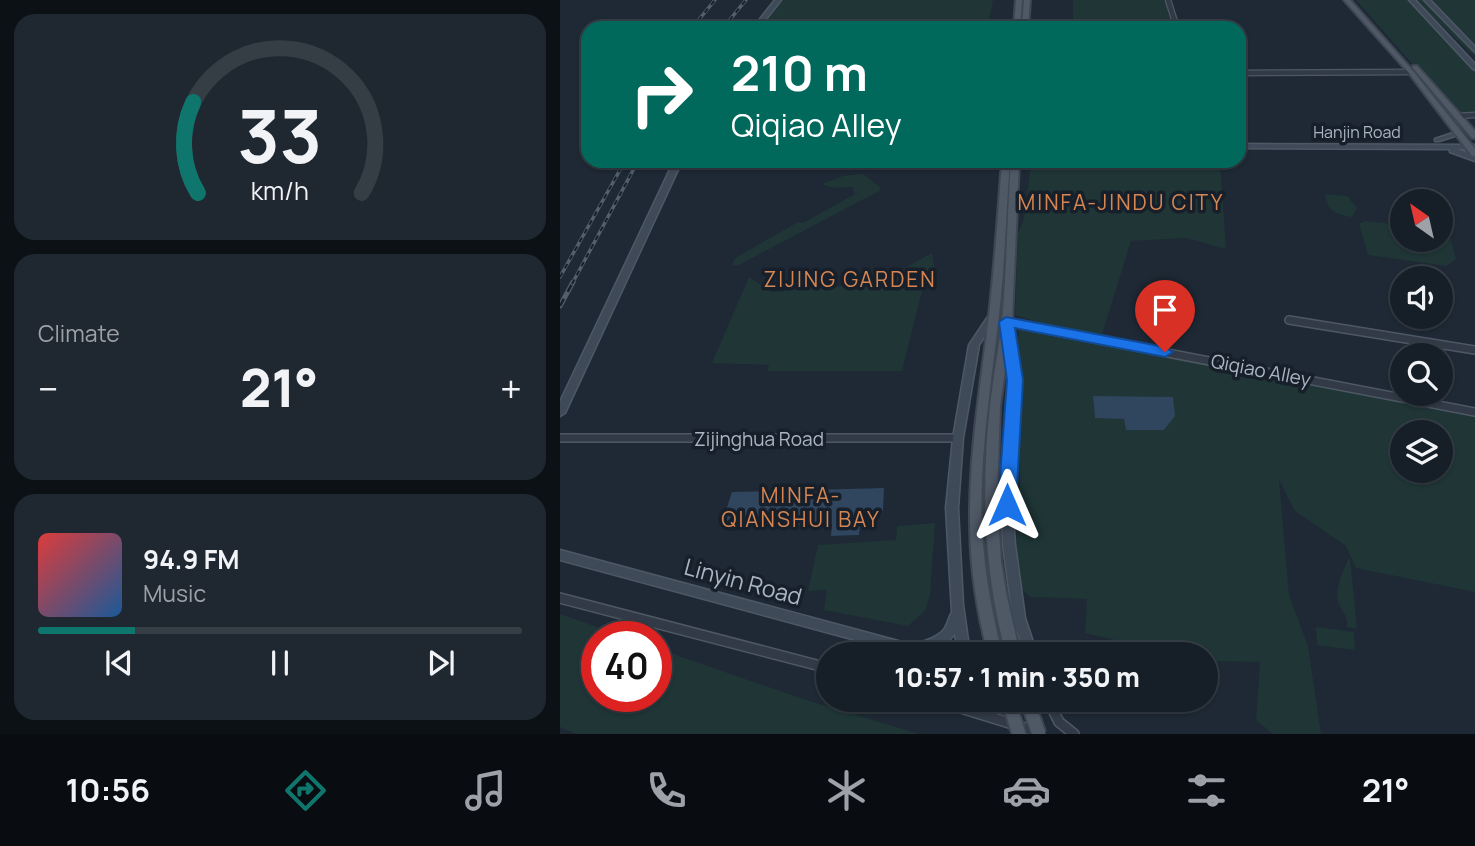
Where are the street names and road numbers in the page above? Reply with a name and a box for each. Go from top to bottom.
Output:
street label: Hanjin Road [1313,121,1401,143]
street label: Qiqiao Alley [1209,348,1313,392]
street label: Zijinghua Road [694,426,824,452]
street label: Linyin Road [681,550,806,612]

